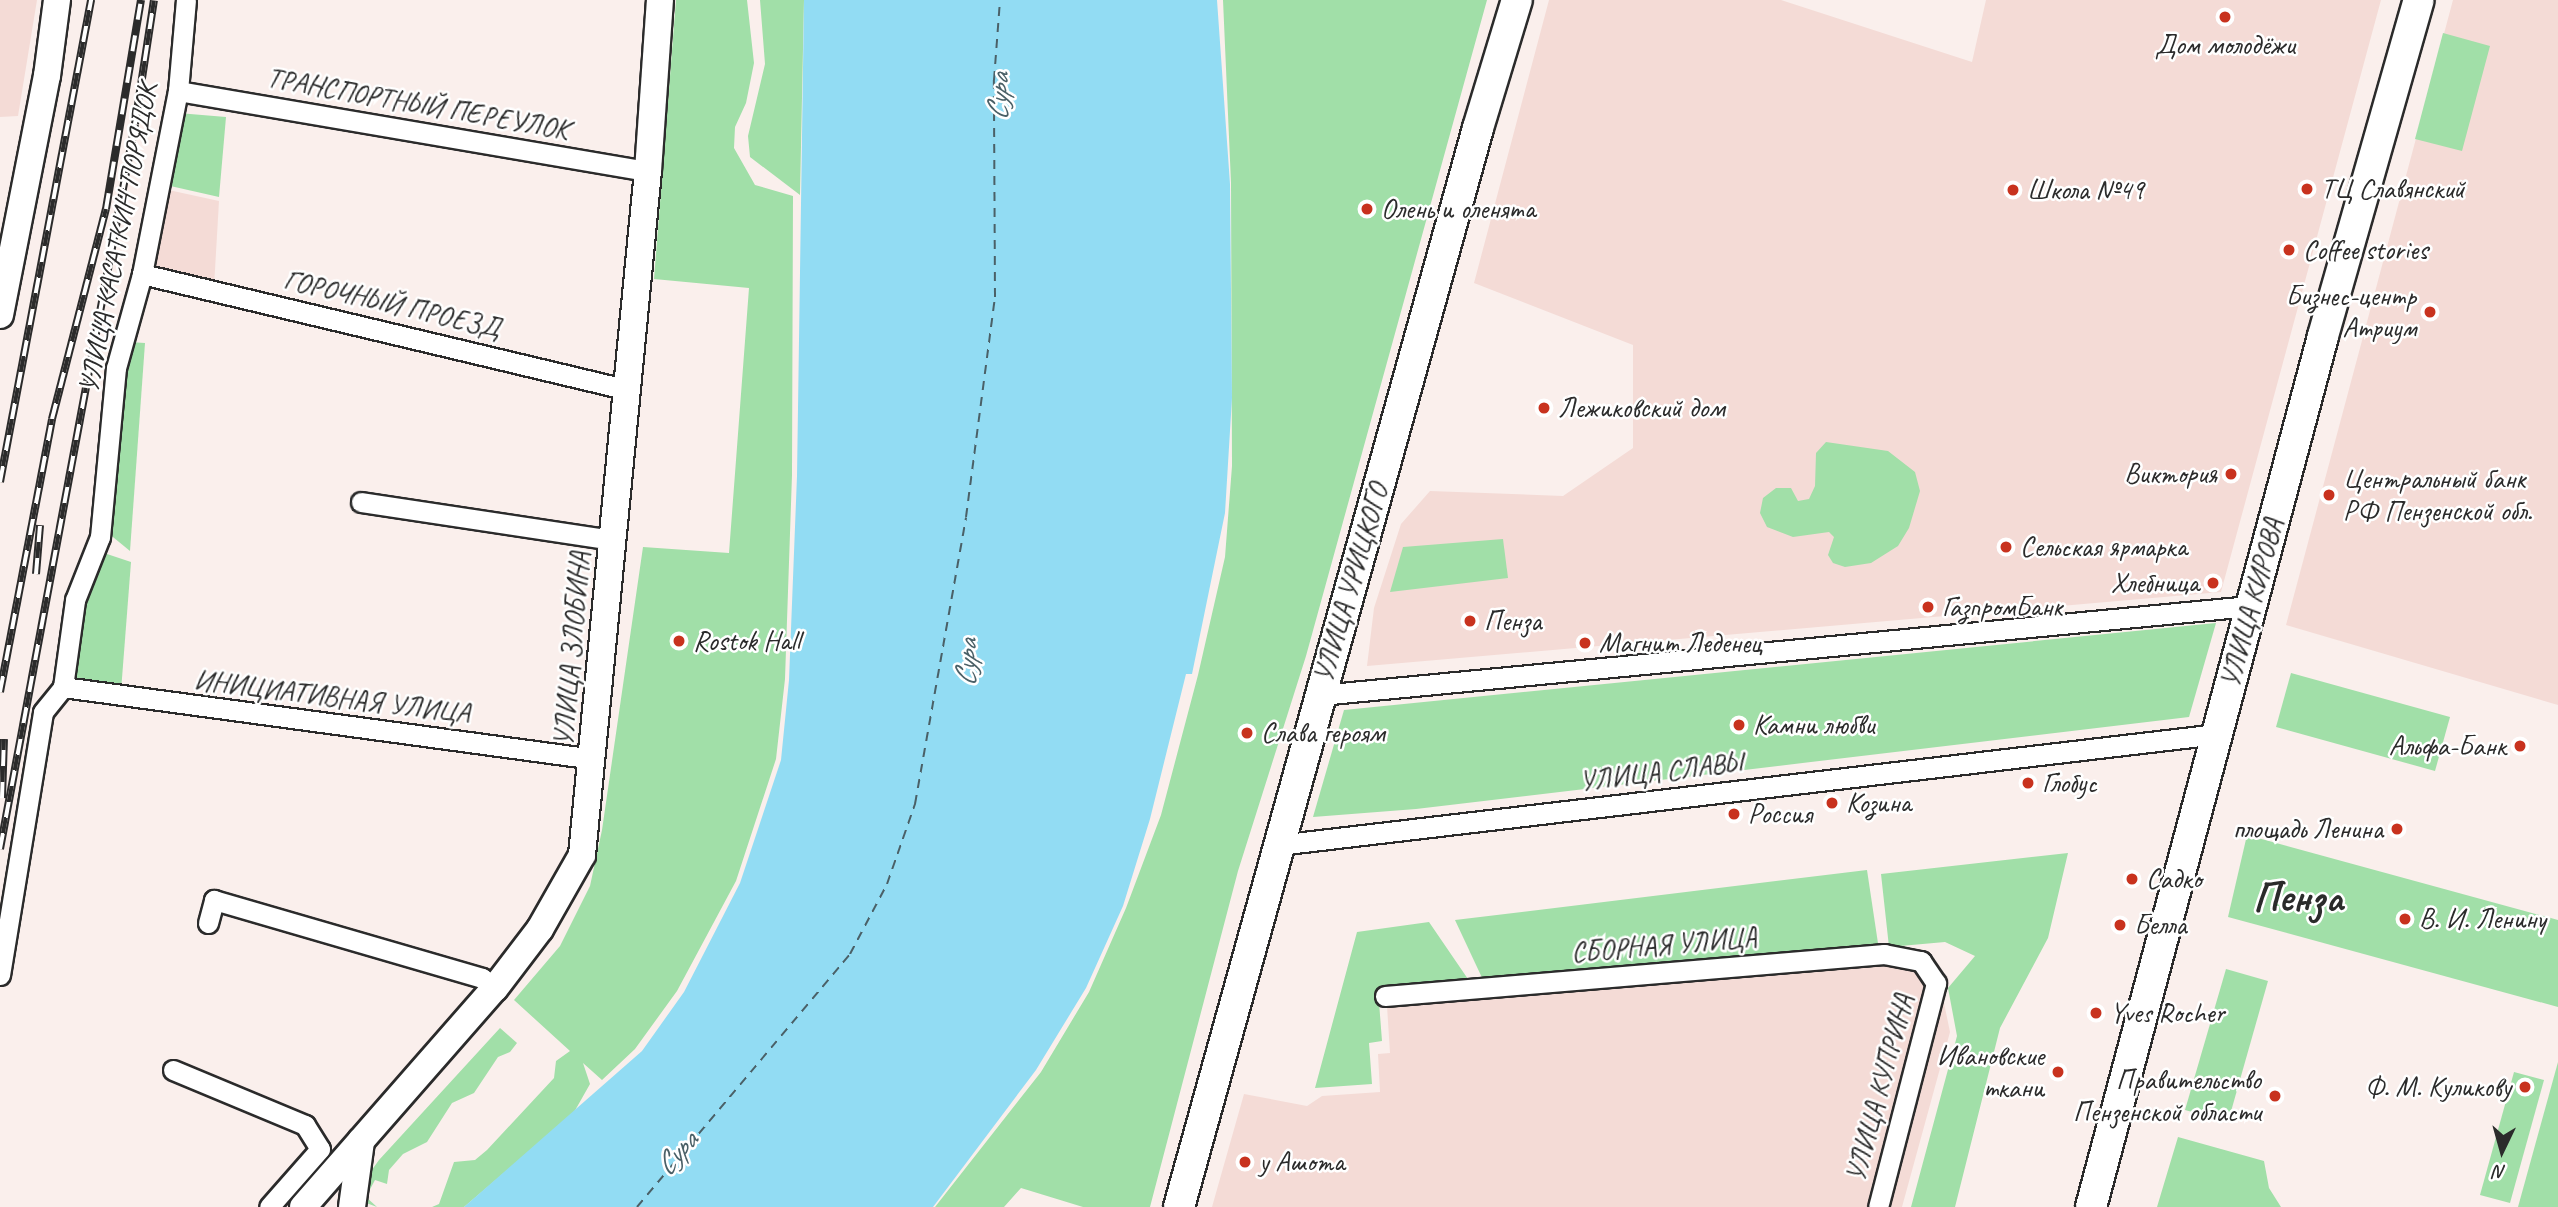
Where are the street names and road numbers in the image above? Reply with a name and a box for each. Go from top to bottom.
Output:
street label: ТРАНСПОРТНЫЙ ПЕРЕУЛОК [264,61,572,147]
street label: УЛИЦА КАСАТКИН ПОРЯДОК [71,80,165,396]
street label: ГОРОЧНЫЙ ПРОЕЗД [281,263,503,345]
street label: УЛИЦА УРИЦКОГО [1307,480,1395,686]
street label: УЛИЦА КИРОВА [2213,514,2291,692]
street label: УЛИЦА ЗЛОБИНА [547,551,597,747]
street label: ИНИЦИАТИВНАЯ УЛИЦА [193,663,471,731]
street label: УЛИЦА СЛАВЫ [1578,745,1744,799]
street label: СБОРНАЯ УЛИЦА [1569,920,1759,970]
street label: УЛИЦА КУПРИНА [1839,990,1921,1186]

